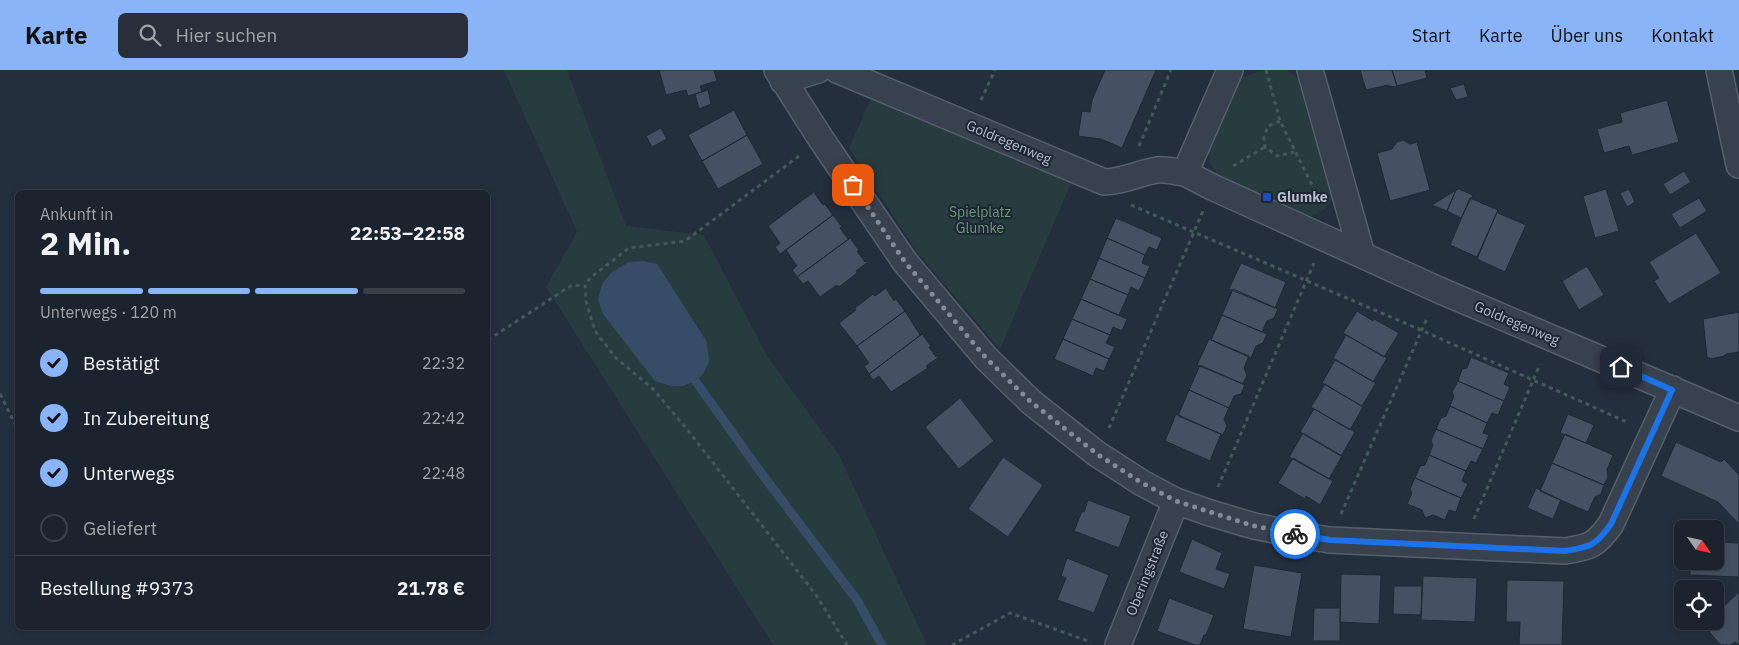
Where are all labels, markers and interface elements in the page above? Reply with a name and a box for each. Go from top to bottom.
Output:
search box [118,13,468,58]
text: Karte [25,19,88,51]
icon: search [136,21,164,49]
text: Hier suchen [176,23,277,47]
text: Start [1412,24,1451,47]
text: Karte [1479,24,1523,47]
text: Über uns [1551,24,1623,47]
text: Kontakt [1651,24,1714,47]
street label: Goldregenweg [964,116,1055,168]
pin [832,164,874,206]
icon: bag [839,171,867,199]
place label: Glumke [1277,188,1328,206]
marker: Glumke [1261,191,1273,203]
park label: Spielplatz Glumke [949,203,1012,237]
text: Ankunft in [40,204,113,224]
text: 22:53–22:58 [350,221,465,245]
text: 2 Min. [40,222,131,264]
street label: Goldregenweg [1472,297,1563,349]
text: Unterwegs · 120 m [40,302,177,322]
pin [1600,346,1642,388]
icon: check [40,349,68,377]
text: Bestätigt [83,351,160,375]
text: 22:32 [422,353,465,373]
icon: home [1607,353,1635,381]
icon: check [40,404,68,432]
text: In Zubereitung [83,406,209,430]
text: 22:42 [422,408,465,428]
icon: check [40,459,68,487]
text: Unterwegs [83,461,175,485]
text: 22:48 [422,463,465,483]
courier [1270,509,1320,559]
text: Geliefert [83,516,157,540]
icon: bike [1281,520,1309,548]
north arrow [1674,520,1724,570]
map controls [1674,520,1724,630]
street label: Oberingstraße [1122,527,1172,618]
text: Bestellung #9373 [40,576,194,600]
text: 21.78 € [397,576,465,600]
button: locate [1674,580,1724,630]

